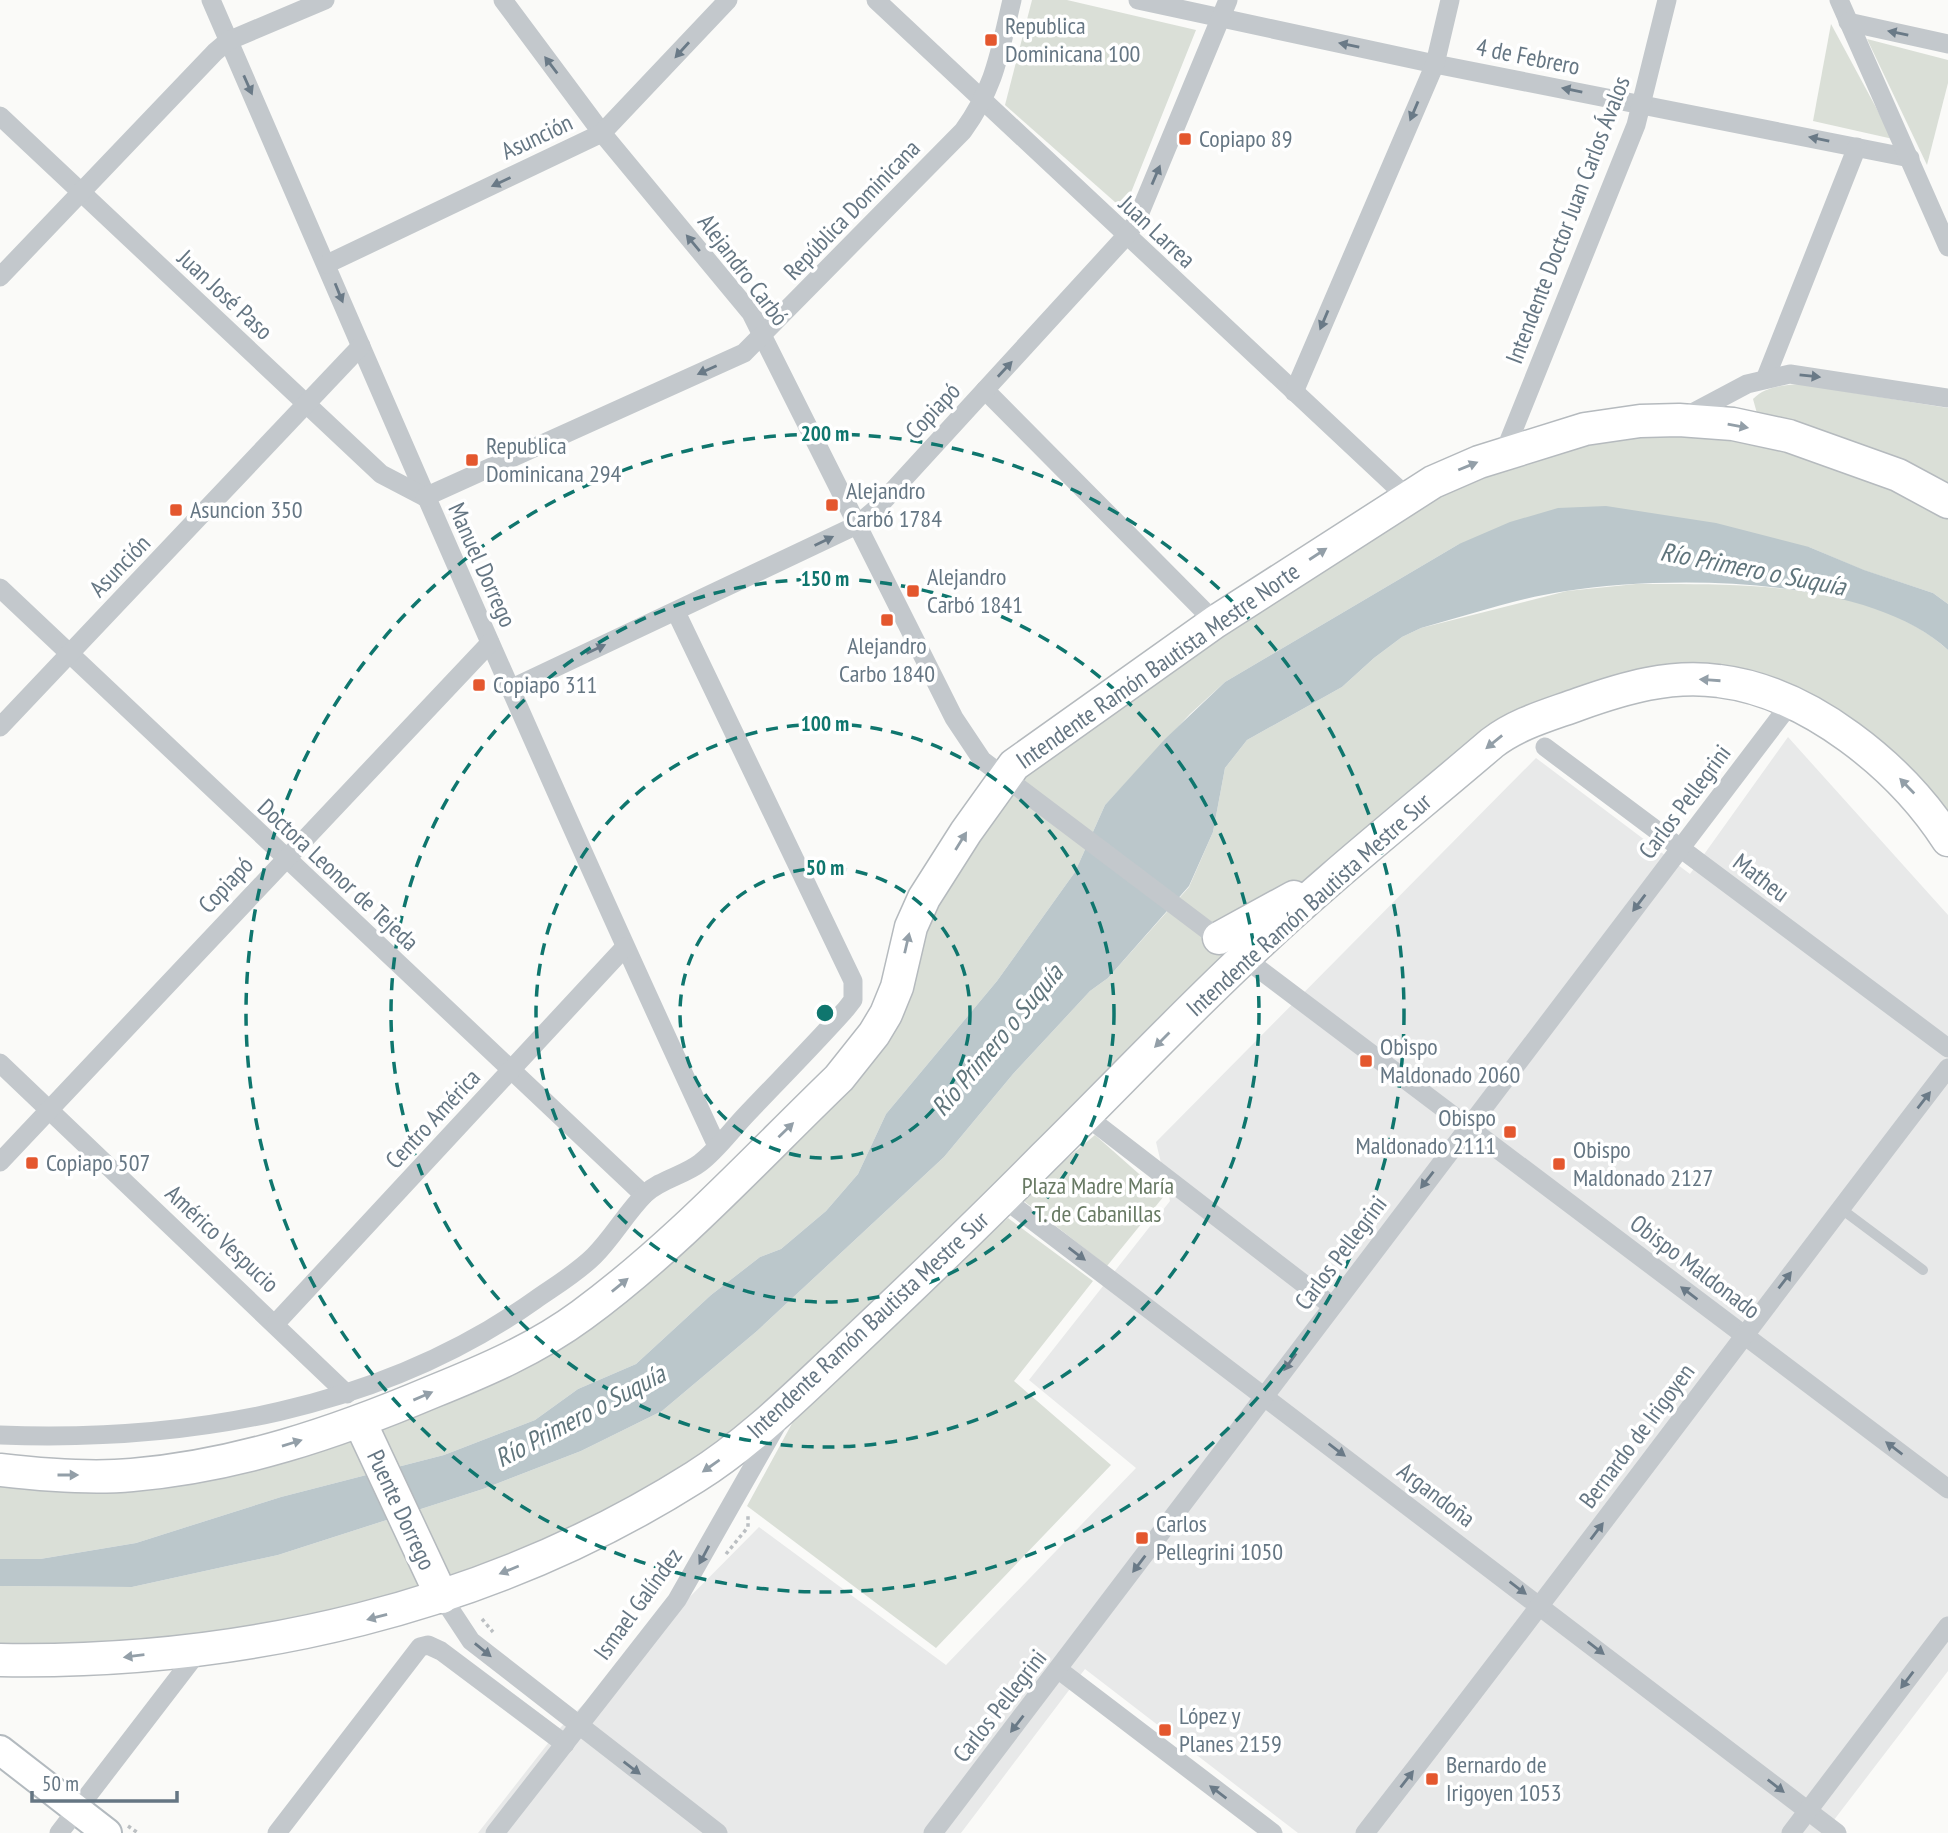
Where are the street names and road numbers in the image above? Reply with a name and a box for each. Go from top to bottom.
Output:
street label: 4 de Febrero [1474,31,1583,82]
street label: Intendente Doctor Juan Carlos Ávalos [1498,72,1637,368]
street label: Asunción [496,107,577,166]
street label: República Dominicana [777,133,927,286]
street label: Juan Larrea [1112,188,1202,275]
street label: Alejandro Carbó [691,208,796,332]
street label: Juan José Paso [171,242,279,347]
street label: Copiapó [899,376,967,446]
street label: Manuel Dorrego [441,498,524,632]
street label: Asunción [82,528,157,603]
street label: Intendente Ramón Bautista Mestre Norte [1010,556,1305,775]
street label: Carlos Pellegrini [1632,739,1738,865]
street label: Intendente Ramón Bautista Mestre Sur [1180,786,1438,1023]
street label: Doctora Leonor de Tejeda [251,792,425,957]
street label: Matheu [1727,846,1796,909]
street label: Copiapó [192,850,260,920]
street label: Centro América [378,1062,487,1175]
street label: Américo Vespucio [159,1178,286,1299]
street label: Carlos Pellegrini [1288,1190,1394,1316]
street label: Intendente Ramón Bautista Mestre Sur [740,1204,995,1445]
street label: Obispo Maldonado [1624,1208,1767,1326]
street label: Bernardo de Irigoyen [1572,1357,1701,1514]
street label: Puente Dorrego [360,1445,443,1575]
street label: Argandoña [1391,1455,1481,1534]
street label: Ismael Galíndez [587,1542,689,1666]
street label: Carlos Pellegrini [946,1643,1053,1768]

